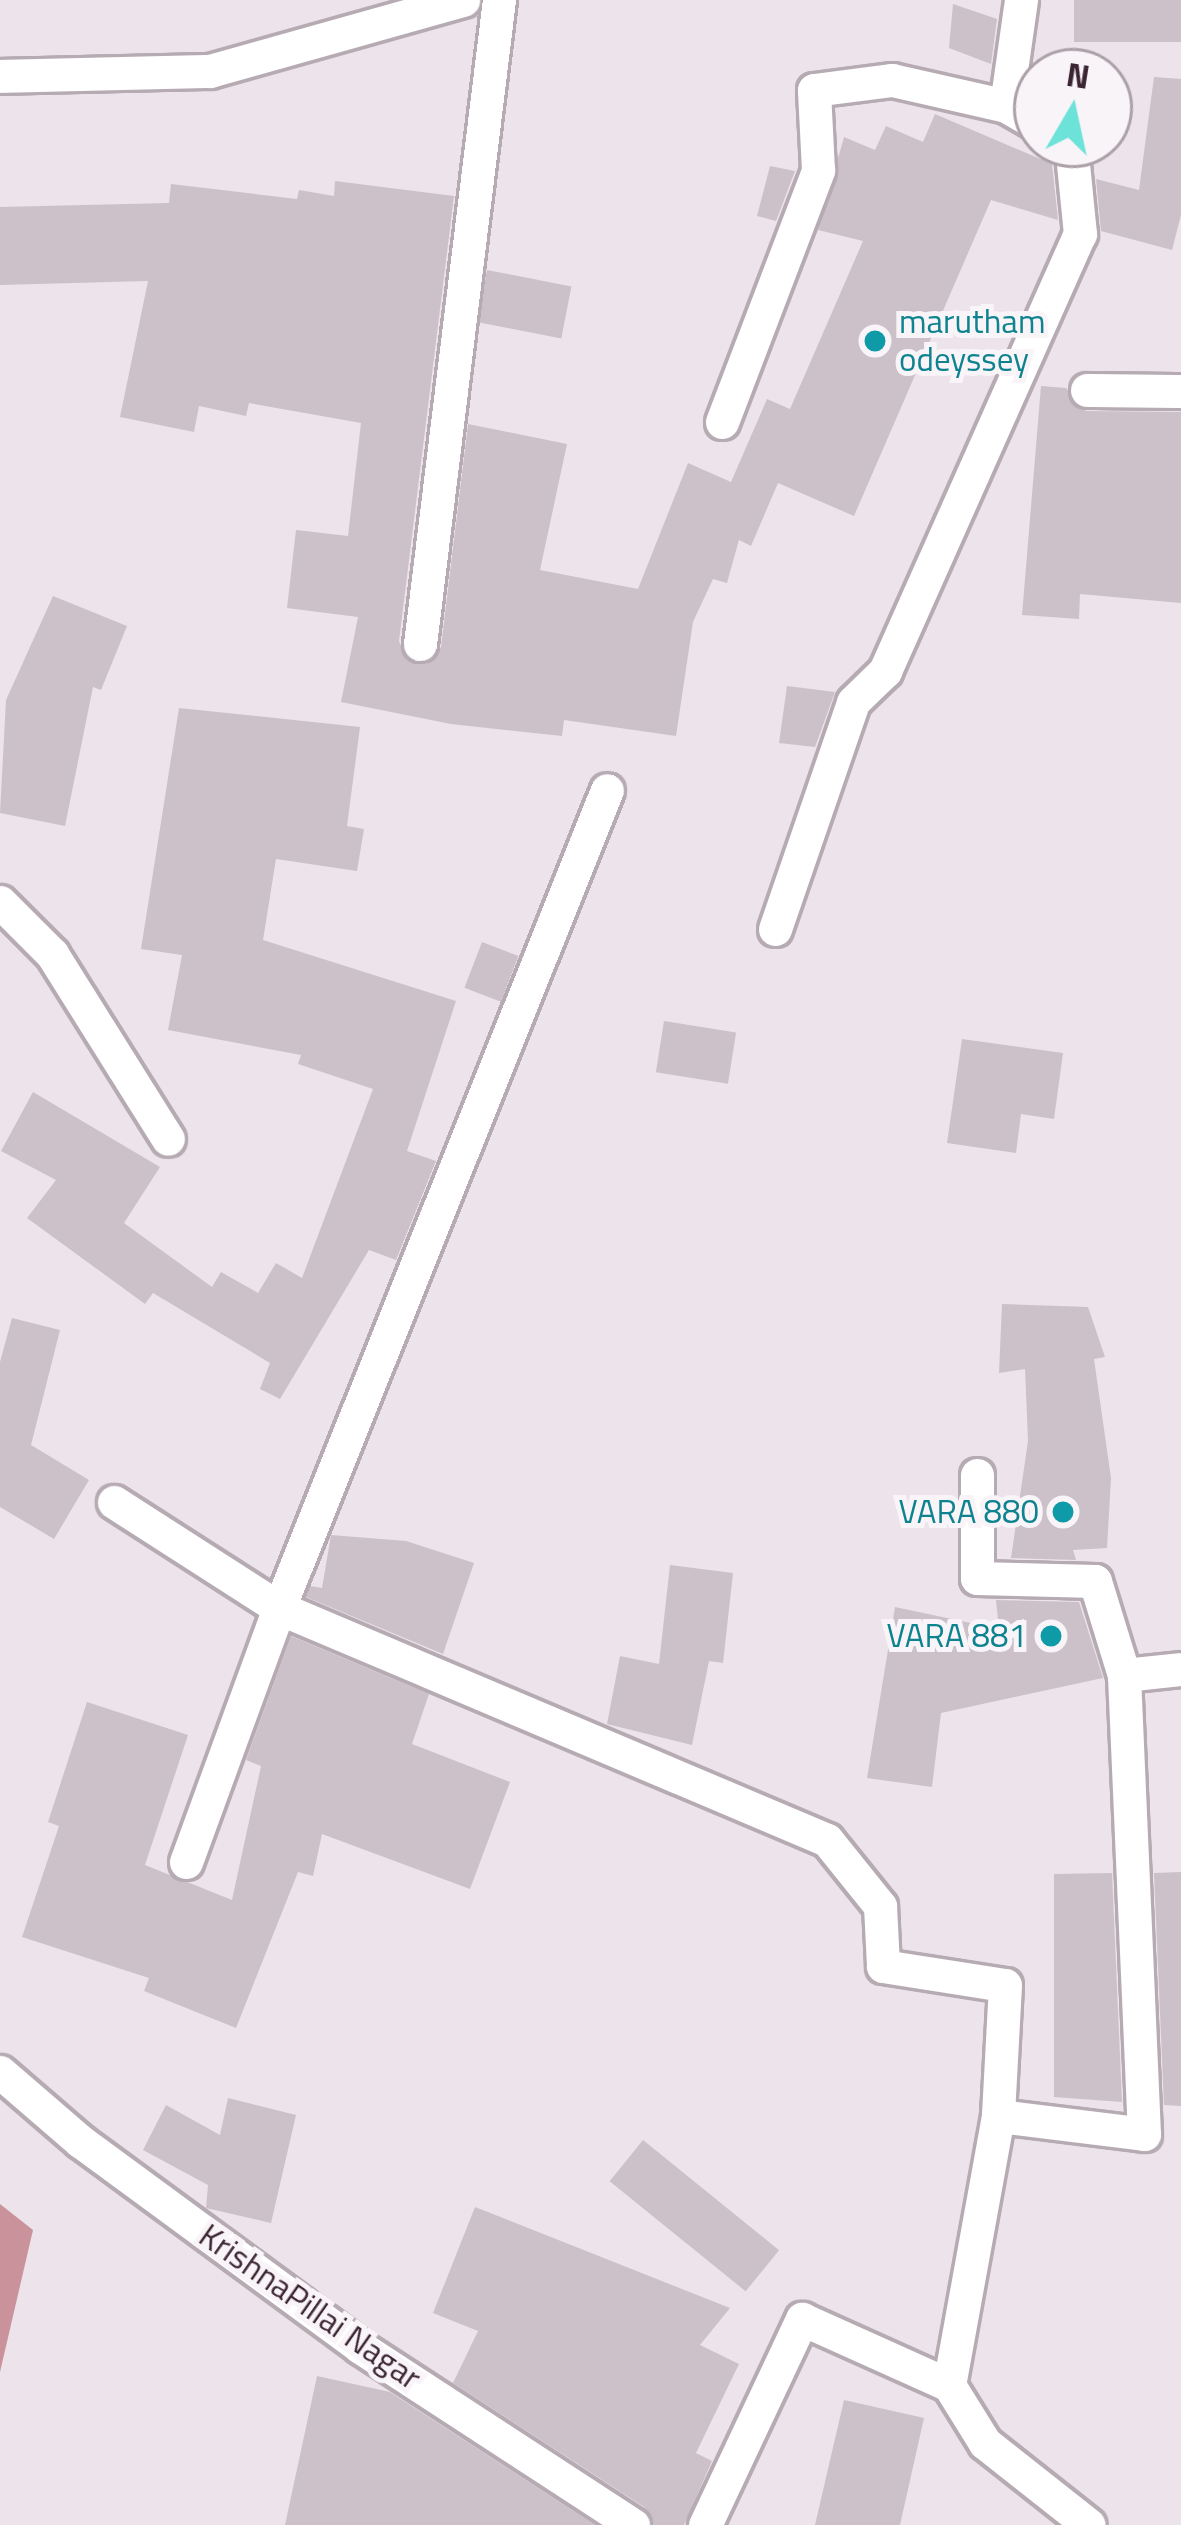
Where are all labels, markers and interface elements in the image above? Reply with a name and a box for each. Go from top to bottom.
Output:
north arrow [1013,48,1133,168]
text: N [1063,49,1093,102]
place label: marutham odeyssey [899,302,1045,380]
marker: marutham odeyssey [862,328,888,354]
place label: VARA 880 [899,1492,1039,1532]
marker: VARA 880 [1050,1499,1076,1525]
place label: VARA 881 [887,1616,1027,1656]
marker: VARA 881 [1038,1623,1064,1649]
street label: KrishnaPillai Nagar [192,2216,428,2398]

